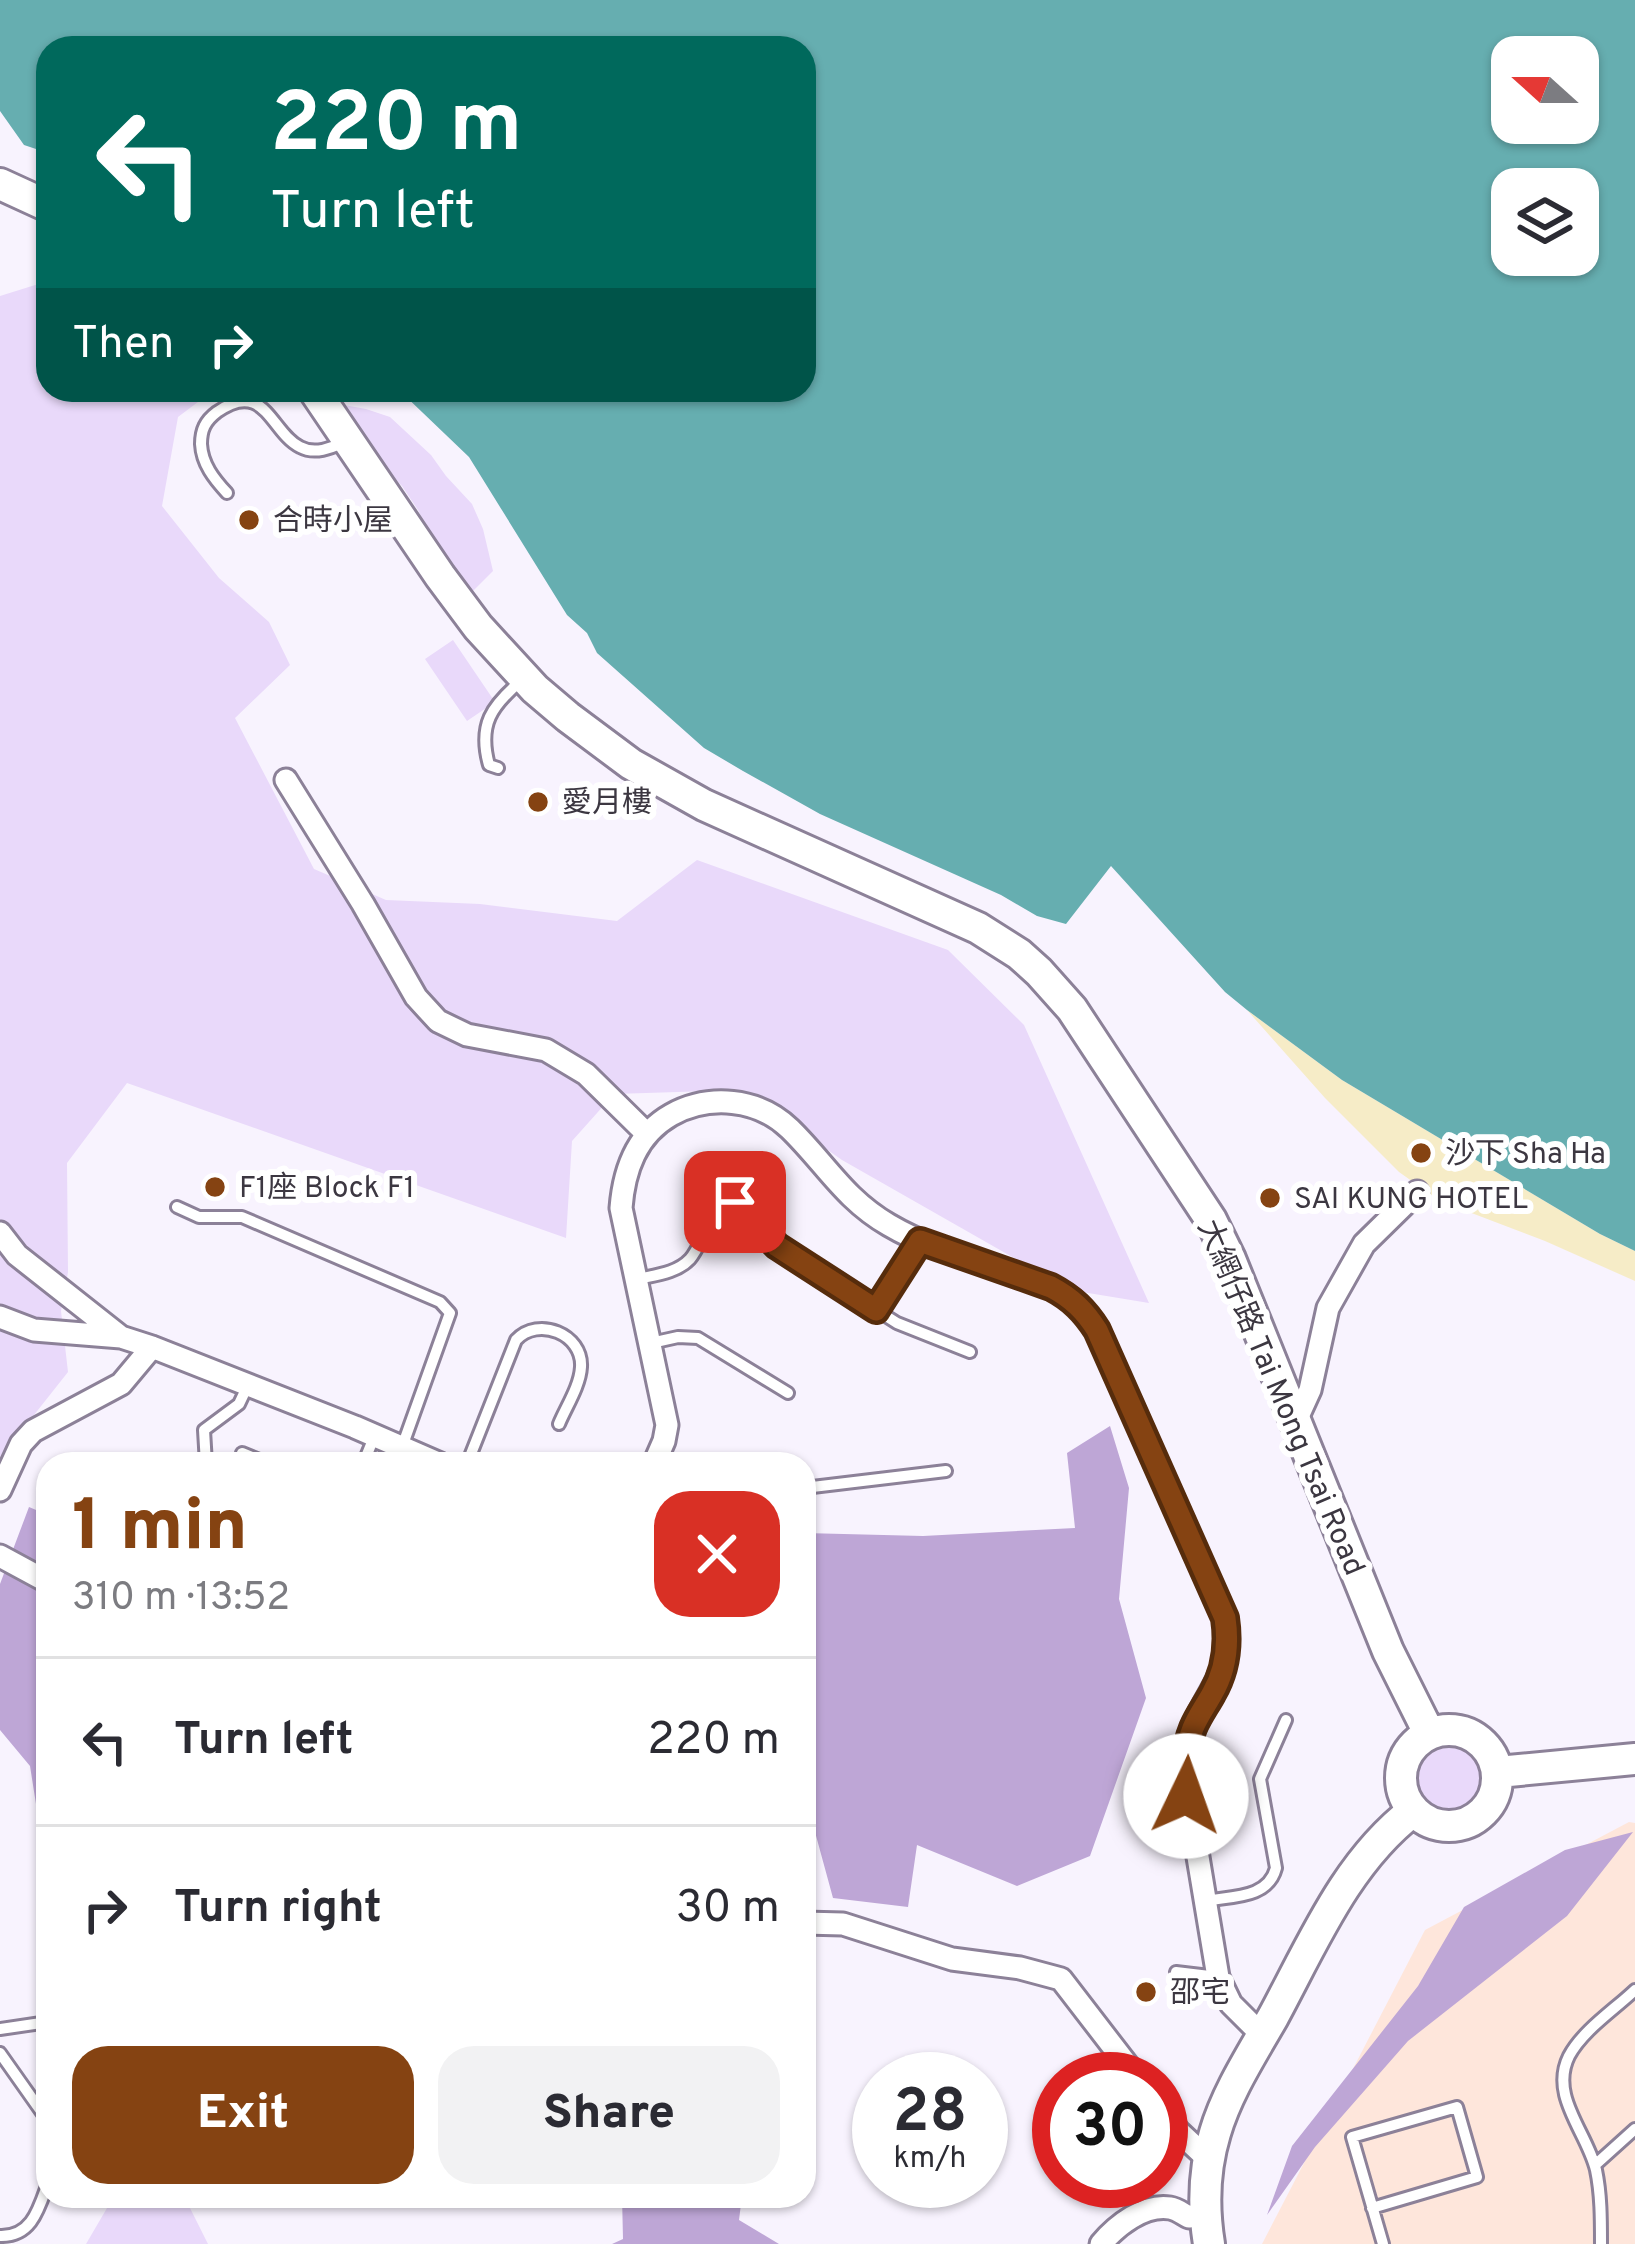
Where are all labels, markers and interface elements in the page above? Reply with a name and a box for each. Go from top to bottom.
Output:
north arrow [1491,36,1599,144]
map controls [1491,36,1599,276]
text: 220 m [270,75,523,181]
icon: left [72,84,228,240]
button: layers [1491,168,1599,276]
text: Turn left [270,179,475,248]
icon: right [198,312,264,378]
text: Then [72,317,174,374]
place label: 合時小屋 [273,504,393,541]
marker: 合時小屋 [236,507,262,533]
place label: 愛月樓 [562,786,652,823]
marker: 愛月樓 [525,789,551,815]
place label: 沙下 Sha Ha [1445,1137,1606,1174]
marker: 沙下 Sha Ha [1408,1140,1434,1166]
pin [684,1151,786,1253]
icon: arrive [702,1169,768,1235]
place label: F1座 Block F1 [239,1171,415,1208]
marker: F1座 Block F1 [202,1174,228,1200]
place label: SAI KUNG HOTEL [1294,1182,1528,1219]
marker: SAI KUNG HOTEL [1257,1185,1283,1211]
street label: 大網仔路 Tai Mong Tsai Road [1188,1214,1372,1581]
text: 1 min [72,1484,248,1576]
button: close [654,1491,780,1617]
text: 310 m · 13:52 [72,1575,290,1624]
icon: left [72,1709,138,1775]
text: Turn left [174,1713,353,1770]
text: 220 m [647,1713,780,1770]
position arrow [1123,1733,1249,1859]
icon: right [72,1877,138,1943]
text: Turn right [174,1881,382,1938]
text: 30 m [676,1881,780,1938]
place label: 邵宅 [1170,1976,1230,2013]
marker: 邵宅 [1133,1979,1159,2005]
button: Exit [72,2046,414,2184]
button: Share [438,2046,780,2184]
speed limit sign: 30 [1032,2052,1188,2208]
text: 28 [893,2077,967,2153]
text: km/h [894,2141,966,2178]

